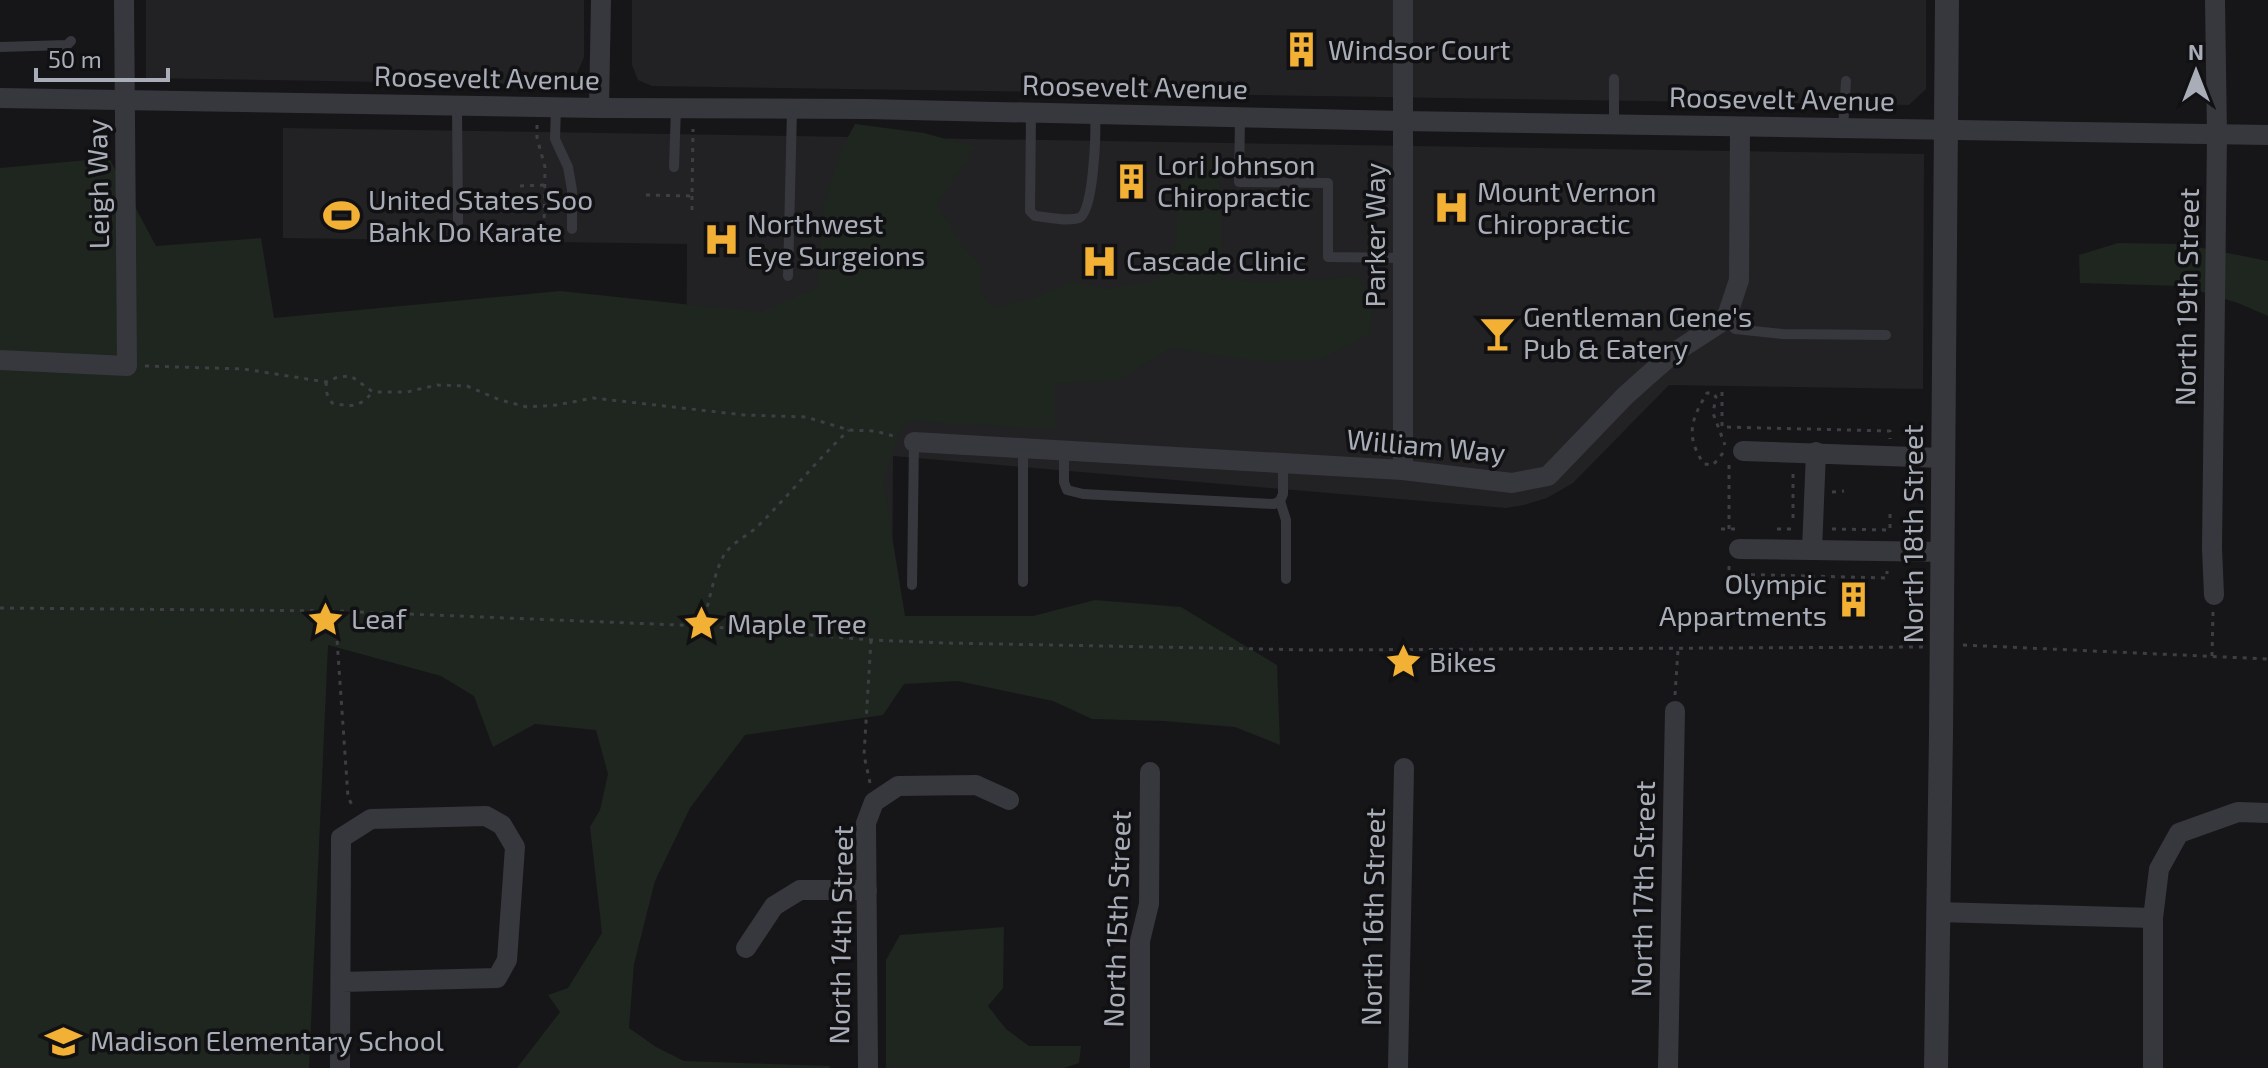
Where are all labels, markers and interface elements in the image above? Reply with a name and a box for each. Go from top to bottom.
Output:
building icon: Windsor Court [1283,31,1321,69]
scale bar [36,32,168,82]
place label: Windsor Court [1328,32,1511,66]
north arrow [2156,32,2236,112]
text: N [2188,38,2204,64]
text: 50 m [48,44,102,73]
street label: Roosevelt Avenue [374,58,600,96]
street label: Roosevelt Avenue [1022,67,1248,105]
street label: Roosevelt Avenue [1669,79,1895,117]
street label: Leigh Way [79,118,115,250]
place label: Lori Johnson Chiropractic [1157,147,1315,213]
building icon: Lori Johnson Chiropractic [1112,162,1150,200]
street label: Parker Way [1357,162,1391,307]
place label: Mount Vernon Chiropractic [1477,174,1657,240]
place label: United States Soo Bahk Do Karate [368,182,593,248]
street label: North 19th Street [2167,188,2205,406]
hospital icon: Mount Vernon Chiropractic [1432,189,1470,227]
sports icon: United States Soo Bahk Do Karate [323,197,361,235]
place label: Northwest Eye Surgeions [747,206,925,272]
hospital icon: Northwest Eye Surgeions [702,221,740,259]
hospital icon: Cascade Clinic [1081,242,1119,280]
place label: Cascade Clinic [1126,243,1306,277]
place label: Gentleman Gene's Pub & Eatery [1523,299,1752,365]
bar icon: Gentleman Gene's Pub & Eatery [1478,314,1516,352]
street label: William Way [1345,421,1507,469]
street label: North 18th Street [1895,424,1929,644]
place label: Olympic Appartments [1659,566,1827,632]
building icon: Olympic Appartments [1834,581,1872,619]
place icon: Leaf [306,600,344,638]
place label: Leaf [351,601,408,635]
place icon: Maple Tree [682,605,720,643]
place label: Maple Tree [727,606,867,640]
place icon: Bikes [1384,643,1422,681]
place label: Bikes [1429,644,1496,678]
street label: North 17th Street [1623,780,1661,998]
street label: North 16th Street [1353,808,1391,1026]
street label: North 15th Street [1095,810,1137,1028]
street label: North 14th Street [821,825,859,1045]
school or university icon: Madison Elementary School [45,1022,83,1060]
place label: Madison Elementary School [90,1023,445,1057]

